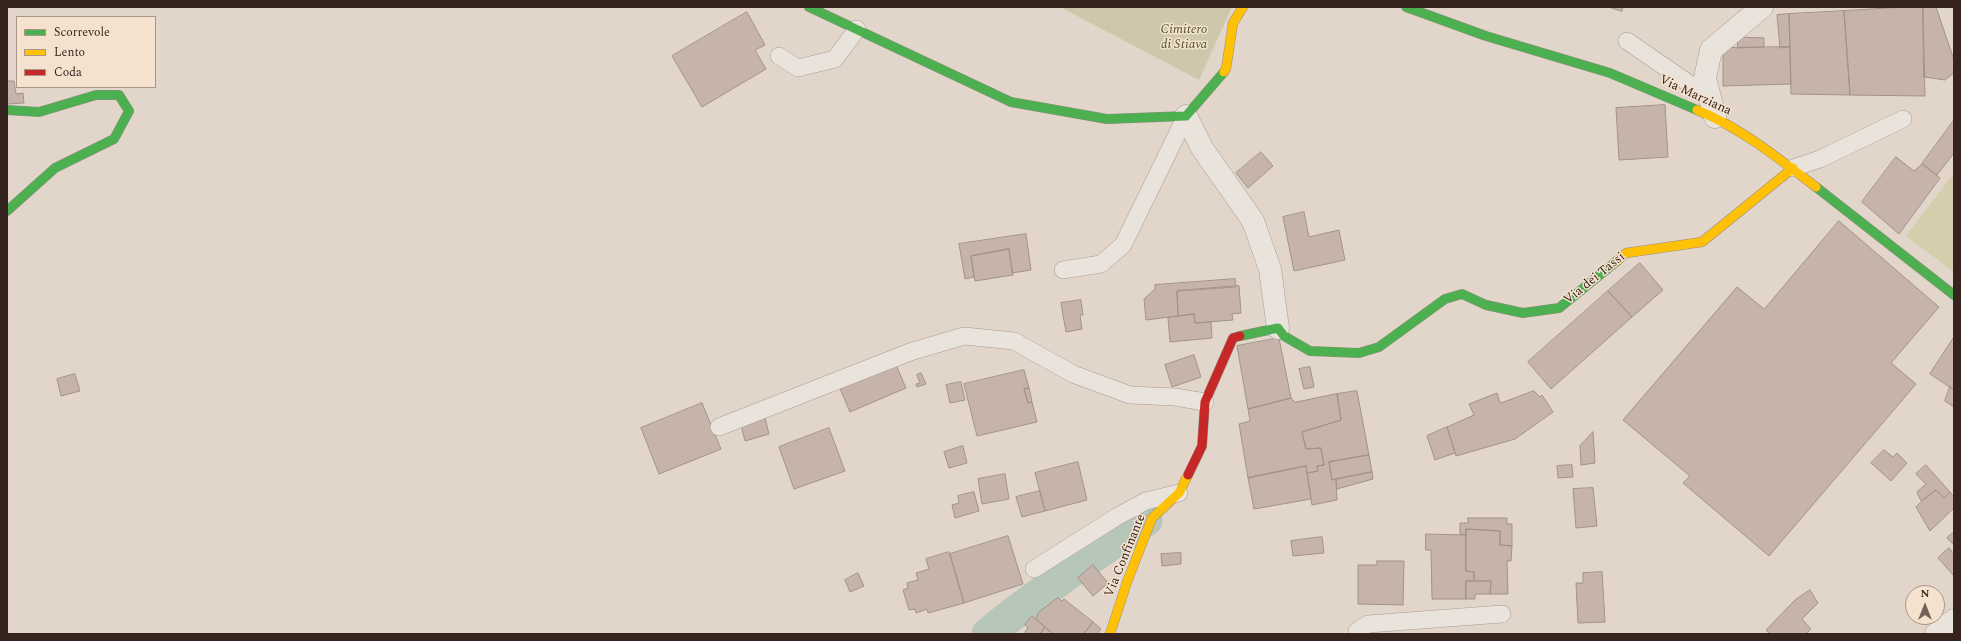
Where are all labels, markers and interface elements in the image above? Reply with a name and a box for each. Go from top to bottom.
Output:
legend [16,16,156,88]
park label: Cimitero di Stiava [1161,22,1207,53]
text: Scorrevole [54,23,110,42]
text: Lento [54,43,85,62]
text: Coda [54,63,82,82]
street label: Via Marziana [1656,72,1734,120]
street label: Via dei Tassi [1561,250,1629,308]
street label: Via Confinante [1102,512,1150,600]
north arrow [1905,585,1945,625]
text: N [1921,585,1929,602]

